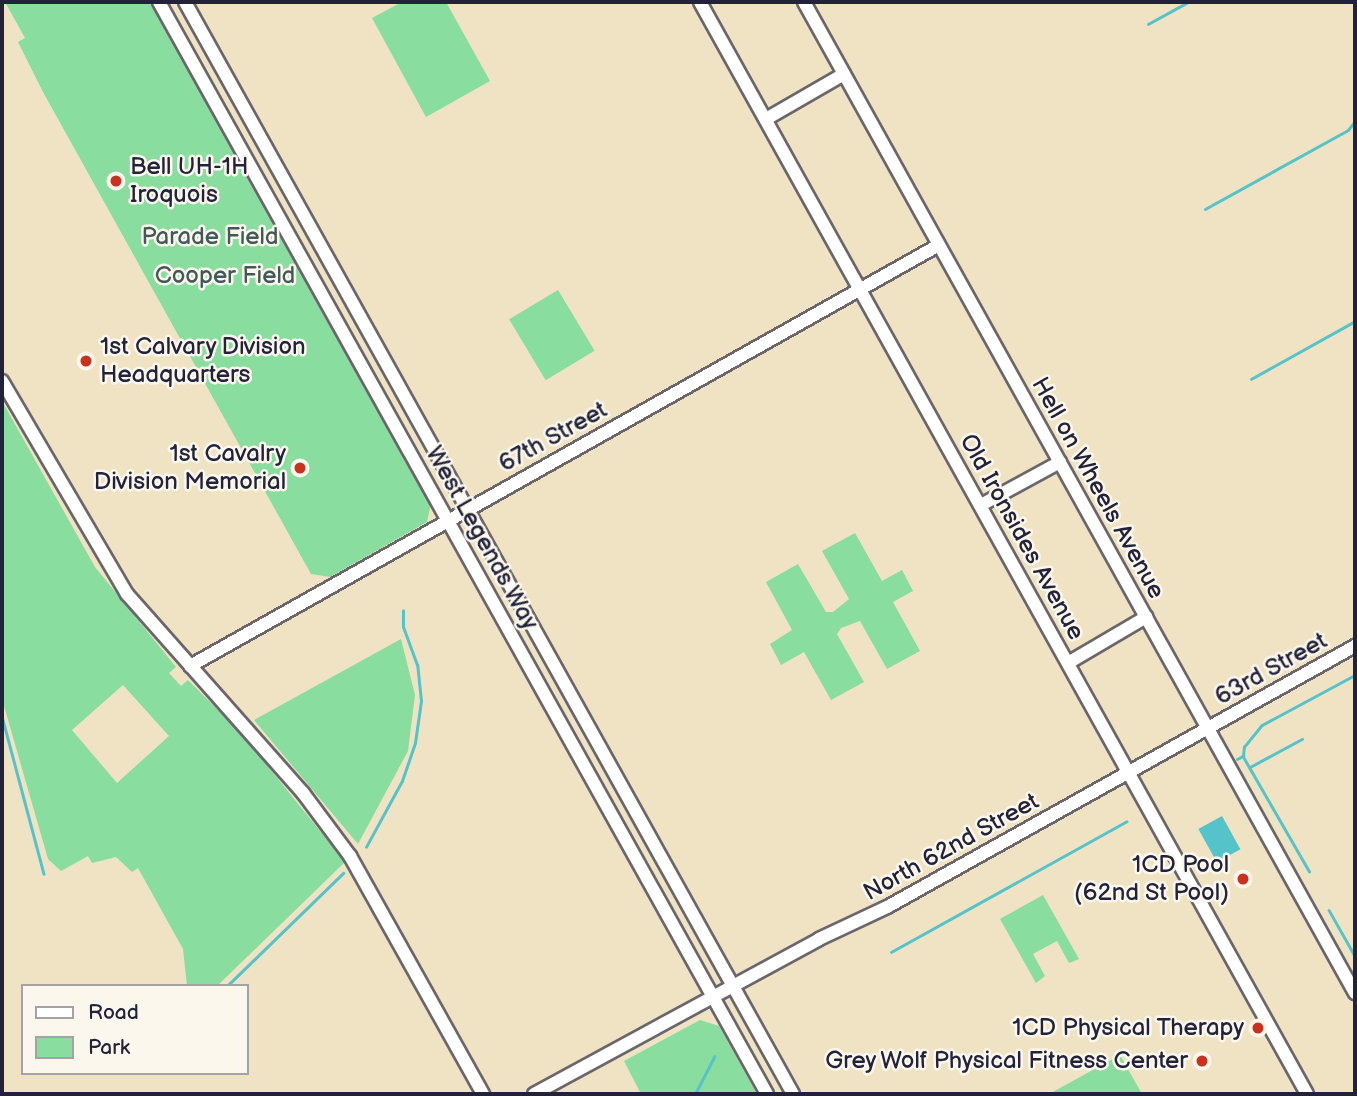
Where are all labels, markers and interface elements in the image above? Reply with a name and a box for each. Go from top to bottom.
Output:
place label: Bell UH-1H Iroquois [130,153,249,209]
marker: Bell UH-1H Iroquois [108,173,124,189]
park label: Parade Field [141,223,279,251]
park label: Cooper Field [155,262,295,290]
place label: 1st Calvary Division Headquarters [100,333,307,389]
marker: 1st Calvary Division Headquarters [78,353,94,369]
street label: Hell on Wheels Avenue [1025,372,1171,604]
street label: 67th Street [494,395,612,479]
street label: Old Ironsides Avenue [953,429,1091,645]
place label: 1st Cavalry Division Memorial [94,440,286,496]
street label: West Legends Way [419,441,545,635]
marker: 1st Cavalry Division Memorial [292,460,308,476]
street label: 63rd Street [1210,626,1332,712]
street label: North 62nd Street [858,787,1044,907]
place label: 1CD Pool (62nd St Pool) [1074,851,1229,907]
marker: 1CD Pool (62nd St Pool) [1235,871,1251,887]
legend [21,984,248,1075]
text: Road [88,1000,139,1025]
place label: 1CD Physical Therapy [1012,1014,1244,1042]
marker: 1CD Physical Therapy [1250,1020,1266,1036]
text: Park [88,1035,130,1060]
place label: Grey Wolf Physical Fitness Center [823,1047,1188,1075]
marker: Grey Wolf Physical Fitness Center [1194,1053,1210,1069]

